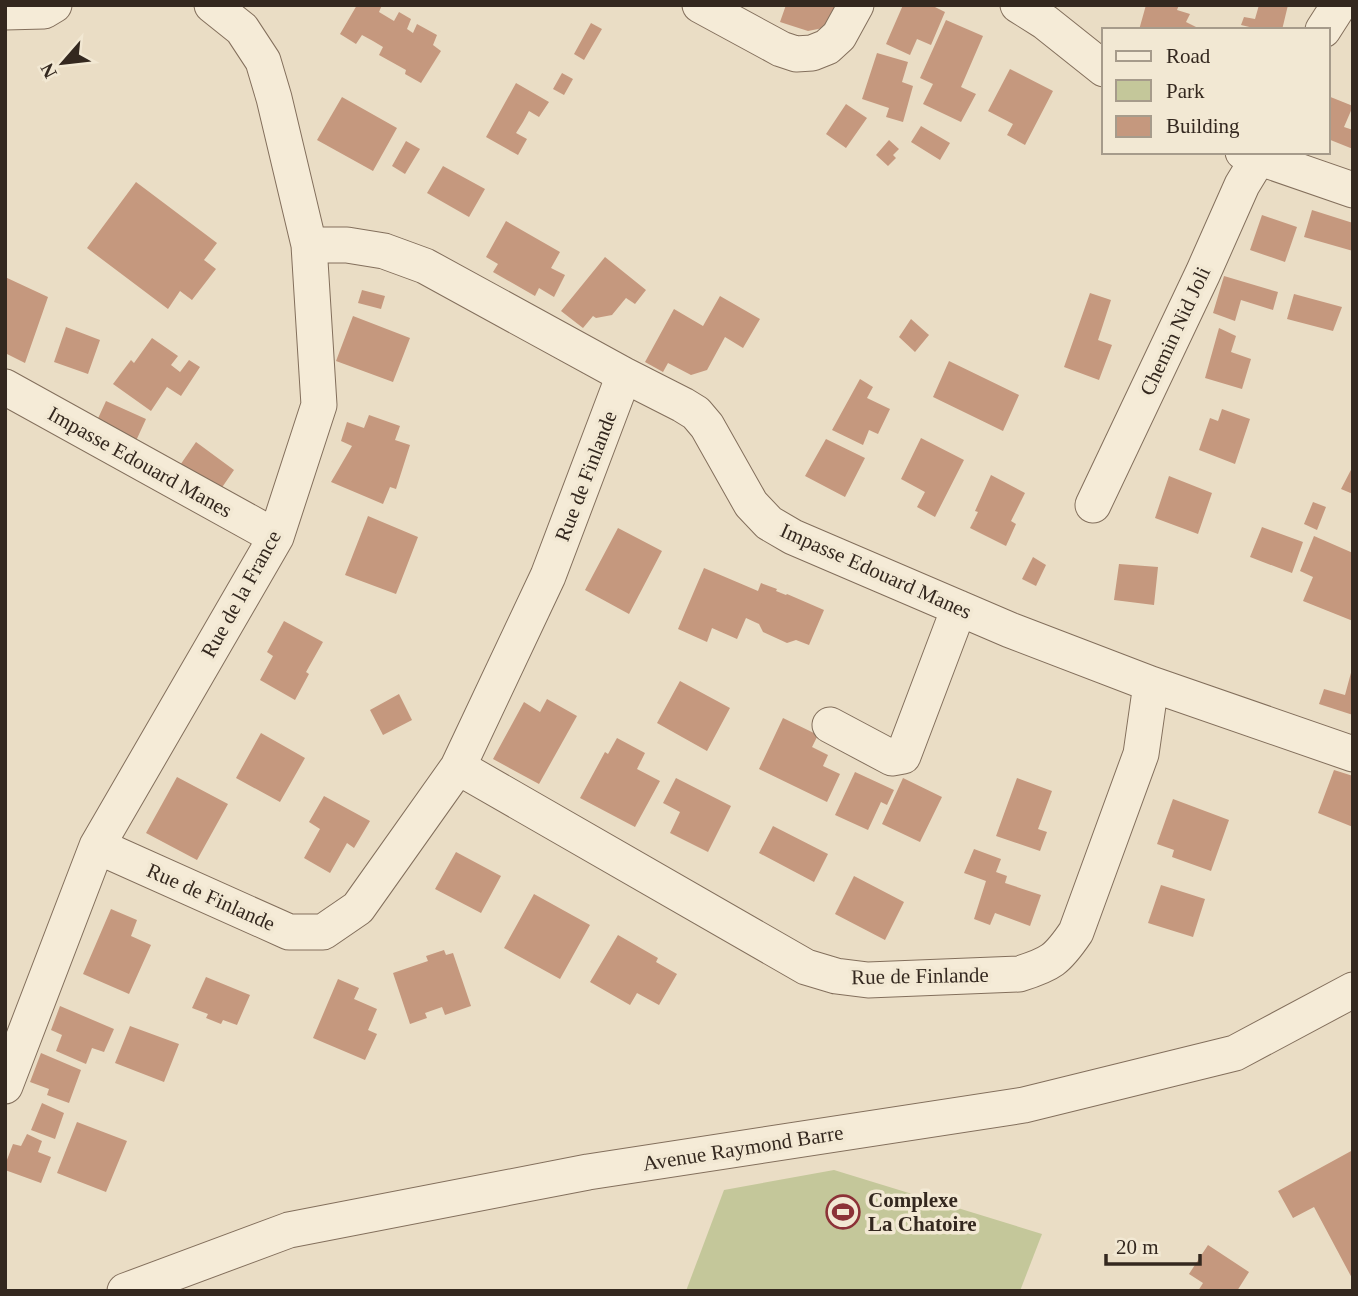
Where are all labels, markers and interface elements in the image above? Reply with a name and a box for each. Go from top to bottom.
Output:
north arrow [28,28,98,98]
legend [1102,28,1330,154]
text: Road [1166,44,1211,68]
text: N [36,60,61,82]
text: Park [1166,79,1205,103]
text: Building [1166,114,1240,138]
street label: Chemin Nid Joli [1135,263,1215,399]
street label: Impasse Edouard Manes [44,401,236,523]
street label: Rue de Finlande [550,407,622,545]
street label: Impasse Edouard Manes [777,518,975,624]
street label: Rue de la France [196,526,286,662]
street label: Rue de Finlande [143,858,279,936]
street label: Rue de Finlande [851,963,989,989]
street label: Avenue Raymond Barre [641,1120,845,1176]
place label: Complexe La Chatoire [868,1188,977,1236]
sports icon: Complexe La Chatoire [824,1193,862,1231]
scale bar [1106,1222,1200,1266]
text: 20 m [1116,1235,1159,1259]

